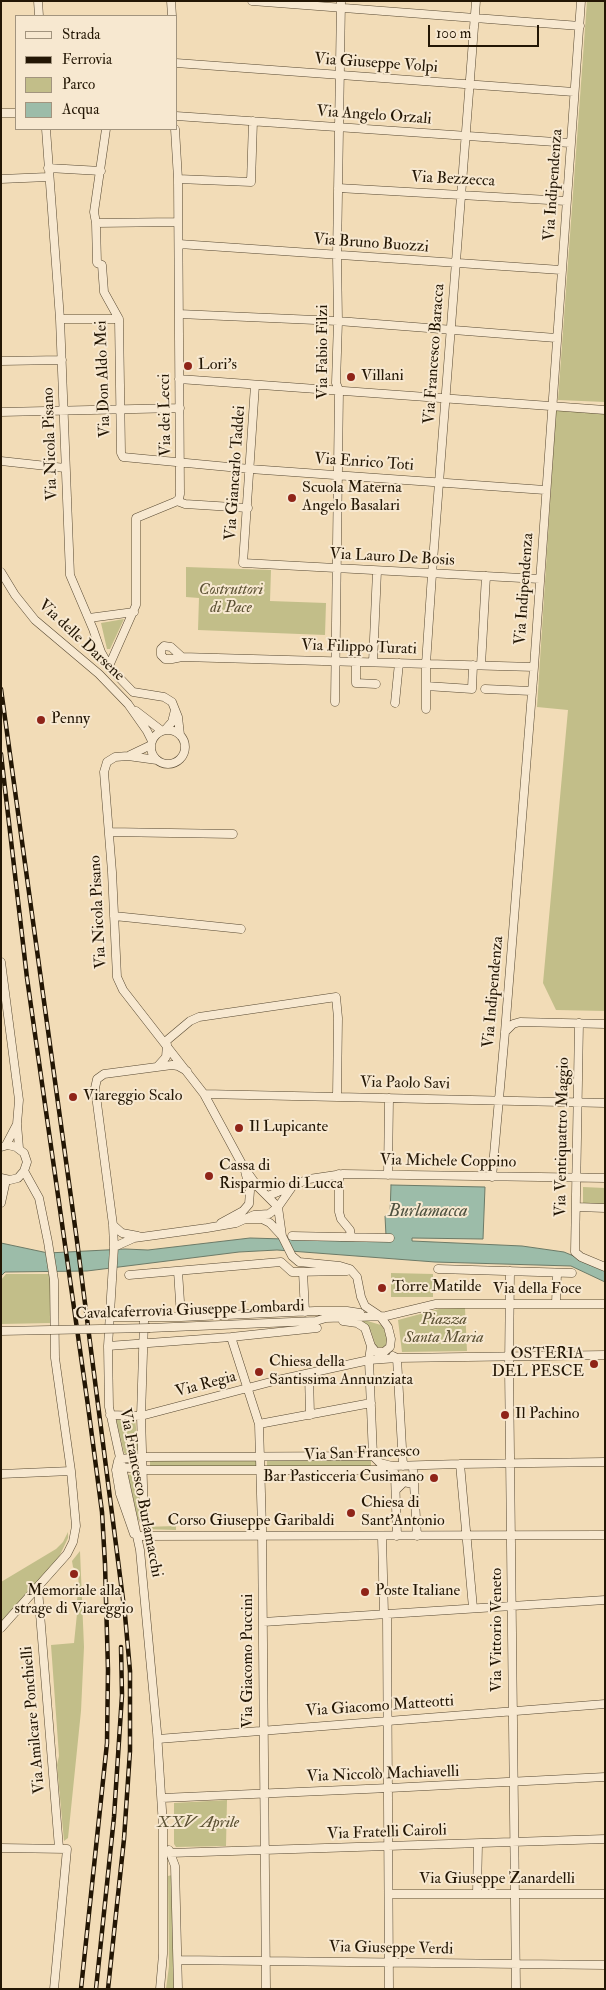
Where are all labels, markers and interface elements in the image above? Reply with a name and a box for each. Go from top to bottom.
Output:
legend [15,15,178,130]
scale bar [431,15,542,47]
text: 100 m [436,24,471,43]
text: Strada [62,25,101,44]
text: Ferrovia [62,50,112,69]
street label: Via Giuseppe Volpi [314,50,438,78]
text: Parco [62,75,95,94]
text: Acqua [62,100,99,119]
street label: Via Angelo Orzali [316,102,432,130]
street label: Via Indipendenza [541,128,567,242]
street label: Via Bezzecca [410,168,496,192]
street label: Via Bruno Buozzi [313,230,429,258]
street label: Via Francesco Baracca [421,283,449,425]
street label: Via Fabio Filzi [314,305,334,399]
street label: Via Don Aldo Mei [92,320,116,438]
place label: Lori's [198,356,237,376]
marker: Lori's [182,360,194,372]
place label: Villani [361,367,404,387]
marker: Villani [345,371,357,383]
street label: Via dei Lecci [156,373,176,457]
street label: Via Nicola Pisano [39,387,63,501]
street label: Via Giancarlo Taddei [222,405,250,541]
street label: Via Enrico Toti [314,450,414,476]
place label: Scuola Materna Angelo Basalari [302,479,402,517]
marker: Scuola Materna Angelo Basalari [286,492,298,504]
street label: Via Indipendenza [512,532,538,646]
street label: Via Lauro De Bosis [329,545,455,571]
park label: Costruttori di Pace [199,581,263,619]
street label: Via delle Darsene [34,596,128,686]
street label: Via Filippo Turati [301,636,417,660]
place label: Penny [51,710,90,730]
marker: Penny [35,714,47,726]
street label: Via Nicola Pisano [86,855,112,969]
street label: Via Indipendenza [480,935,508,1049]
street label: Via Ventiquattro Maggio [552,1057,574,1217]
street label: Via Paolo Savi [360,1074,450,1094]
place label: Viareggio Scalo [83,1087,182,1107]
marker: Viareggio Scalo [67,1091,79,1103]
place label: Il Lupicante [249,1118,328,1138]
marker: Il Lupicante [233,1122,245,1134]
street label: Via Michele Coppino [380,1151,516,1173]
place label: Cassa di Risparmio di Lucca [219,1157,343,1195]
marker: Cassa di Risparmio di Lucca [203,1170,215,1182]
water label: Burlamacca [388,1201,468,1223]
place label: Torre Matilde [392,1278,481,1298]
street label: Via della Foce [493,1280,581,1300]
marker: Torre Matilde [376,1282,388,1294]
street label: Cavalcaferrovia Giuseppe Lombardi [75,1297,305,1325]
park label: Piazza Santa Maria [404,1311,484,1349]
place label: OSTERIA DEL PESCE [492,1345,584,1383]
place label: Chiesa della Santissima Annunziata [269,1353,413,1391]
marker: OSTERIA DEL PESCE [588,1358,600,1370]
marker: Chiesa della Santissima Annunziata [253,1366,265,1378]
street label: Via Regia [173,1368,239,1402]
place label: Il Pachino [515,1405,579,1425]
street label: Via Francesco Burlamacchi [114,1407,166,1579]
marker: Il Pachino [499,1409,511,1421]
street label: Via San Francesco [304,1442,420,1466]
place label: Bar Pasticceria Cusimano [263,1468,424,1488]
marker: Bar Pasticceria Cusimano [428,1472,440,1484]
place label: Chiesa di Sant'Antonio [361,1494,445,1532]
marker: Chiesa di Sant'Antonio [345,1507,357,1519]
street label: Corso Giuseppe Garibaldi [167,1512,335,1532]
marker: Memoriale alla strage di Viareggio [68,1568,80,1580]
street label: Via Vittorio Veneto [488,1568,508,1692]
place label: Memoriale alla strage di Viareggio [15,1582,133,1620]
place label: Poste Italiane [375,1582,460,1602]
marker: Poste Italiane [359,1586,371,1598]
street label: Via Giacomo Puccini [239,1594,259,1728]
street label: Via Amilcare Ponchielli [18,1645,50,1795]
street label: Via Giacomo Matteotti [305,1692,455,1722]
street label: Via Niccolò Machiavelli [306,1763,460,1787]
park label: XXV Aprile [157,1814,239,1834]
street label: Via Fratelli Cairoli [327,1821,447,1845]
street label: Via Giuseppe Zanardelli [419,1870,575,1890]
street label: Via Giuseppe Verdi [329,1938,453,1960]

